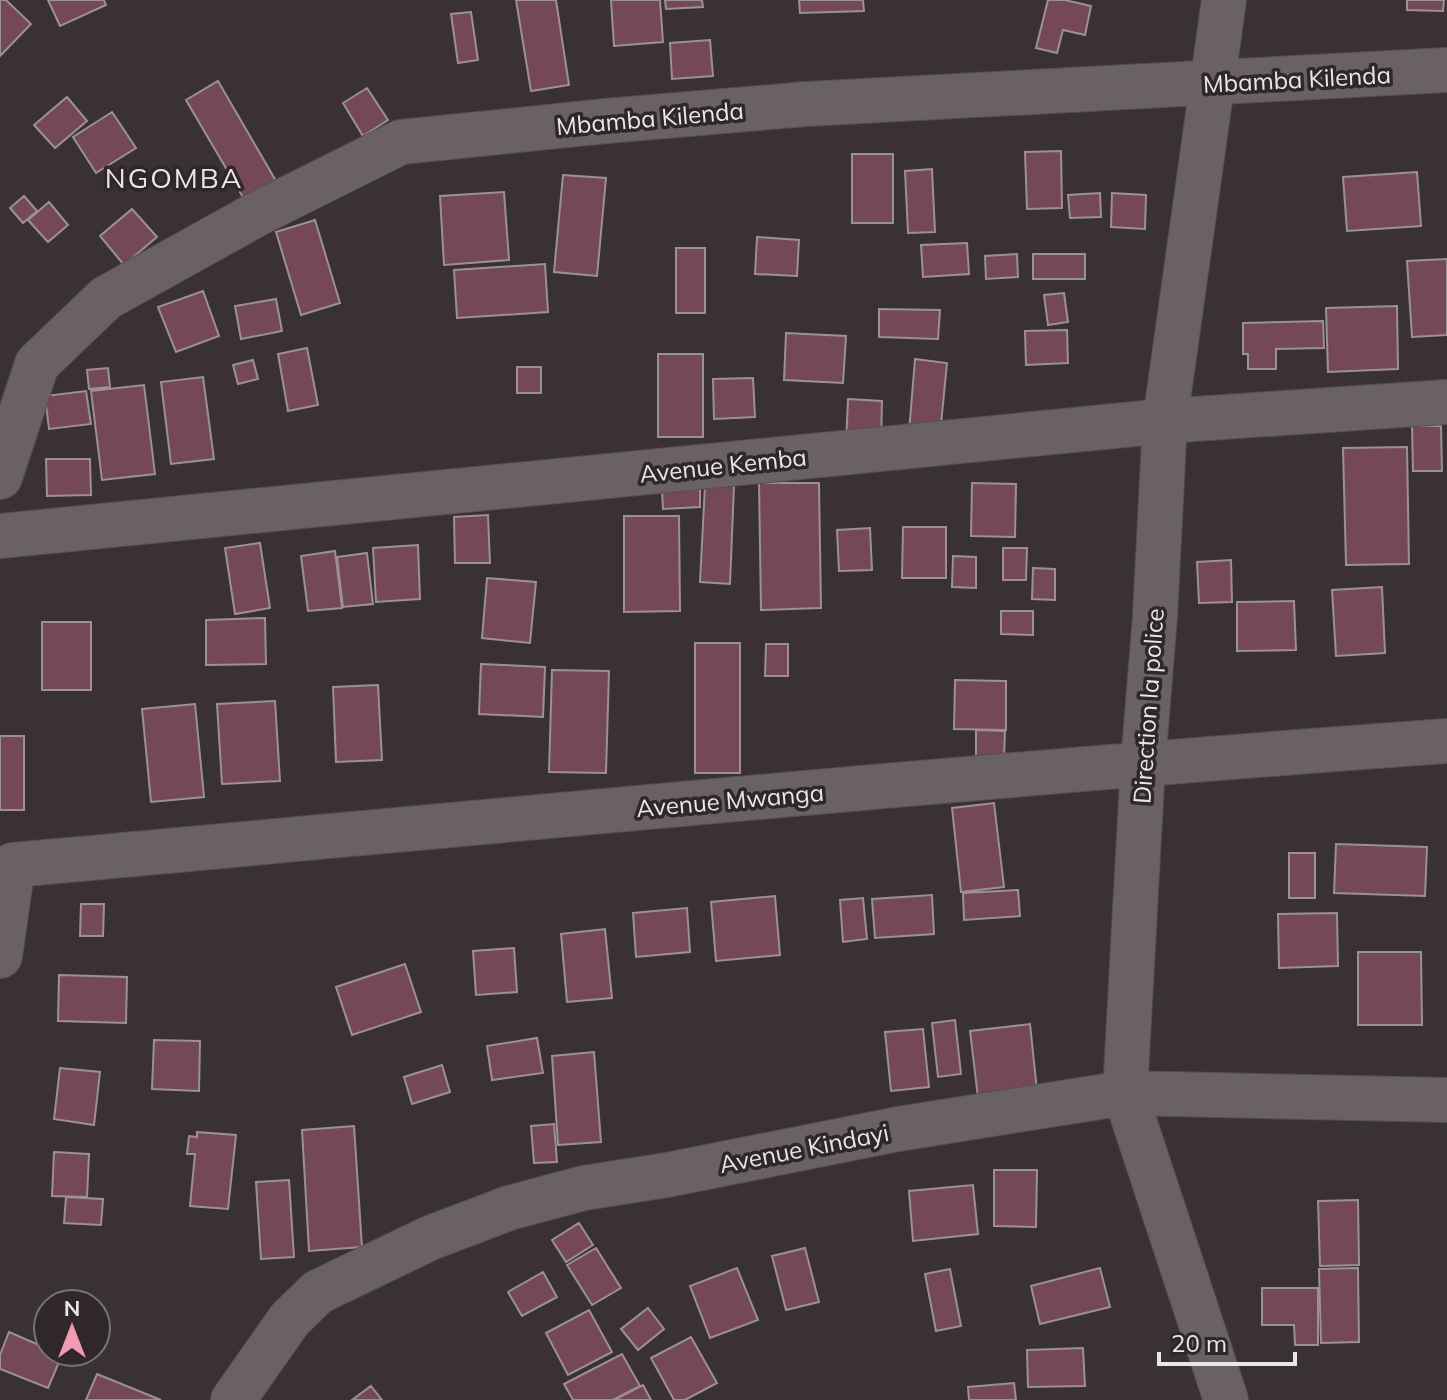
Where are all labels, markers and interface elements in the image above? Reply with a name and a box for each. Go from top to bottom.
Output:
street label: Mbamba Kilenda [1202,59,1392,99]
street label: Mbamba Kilenda [555,95,745,141]
district label: NGOMBA [105,160,243,195]
street label: Avenue Kemba [638,441,808,489]
street label: Direction la police [1126,607,1170,805]
street label: Avenue Mwanga [635,777,825,823]
street label: Avenue Kindayi [717,1117,891,1179]
north arrow [32,1288,112,1368]
text: N [64,1294,80,1322]
scale bar [1159,1316,1295,1366]
text: 20 m [1171,1328,1227,1358]

